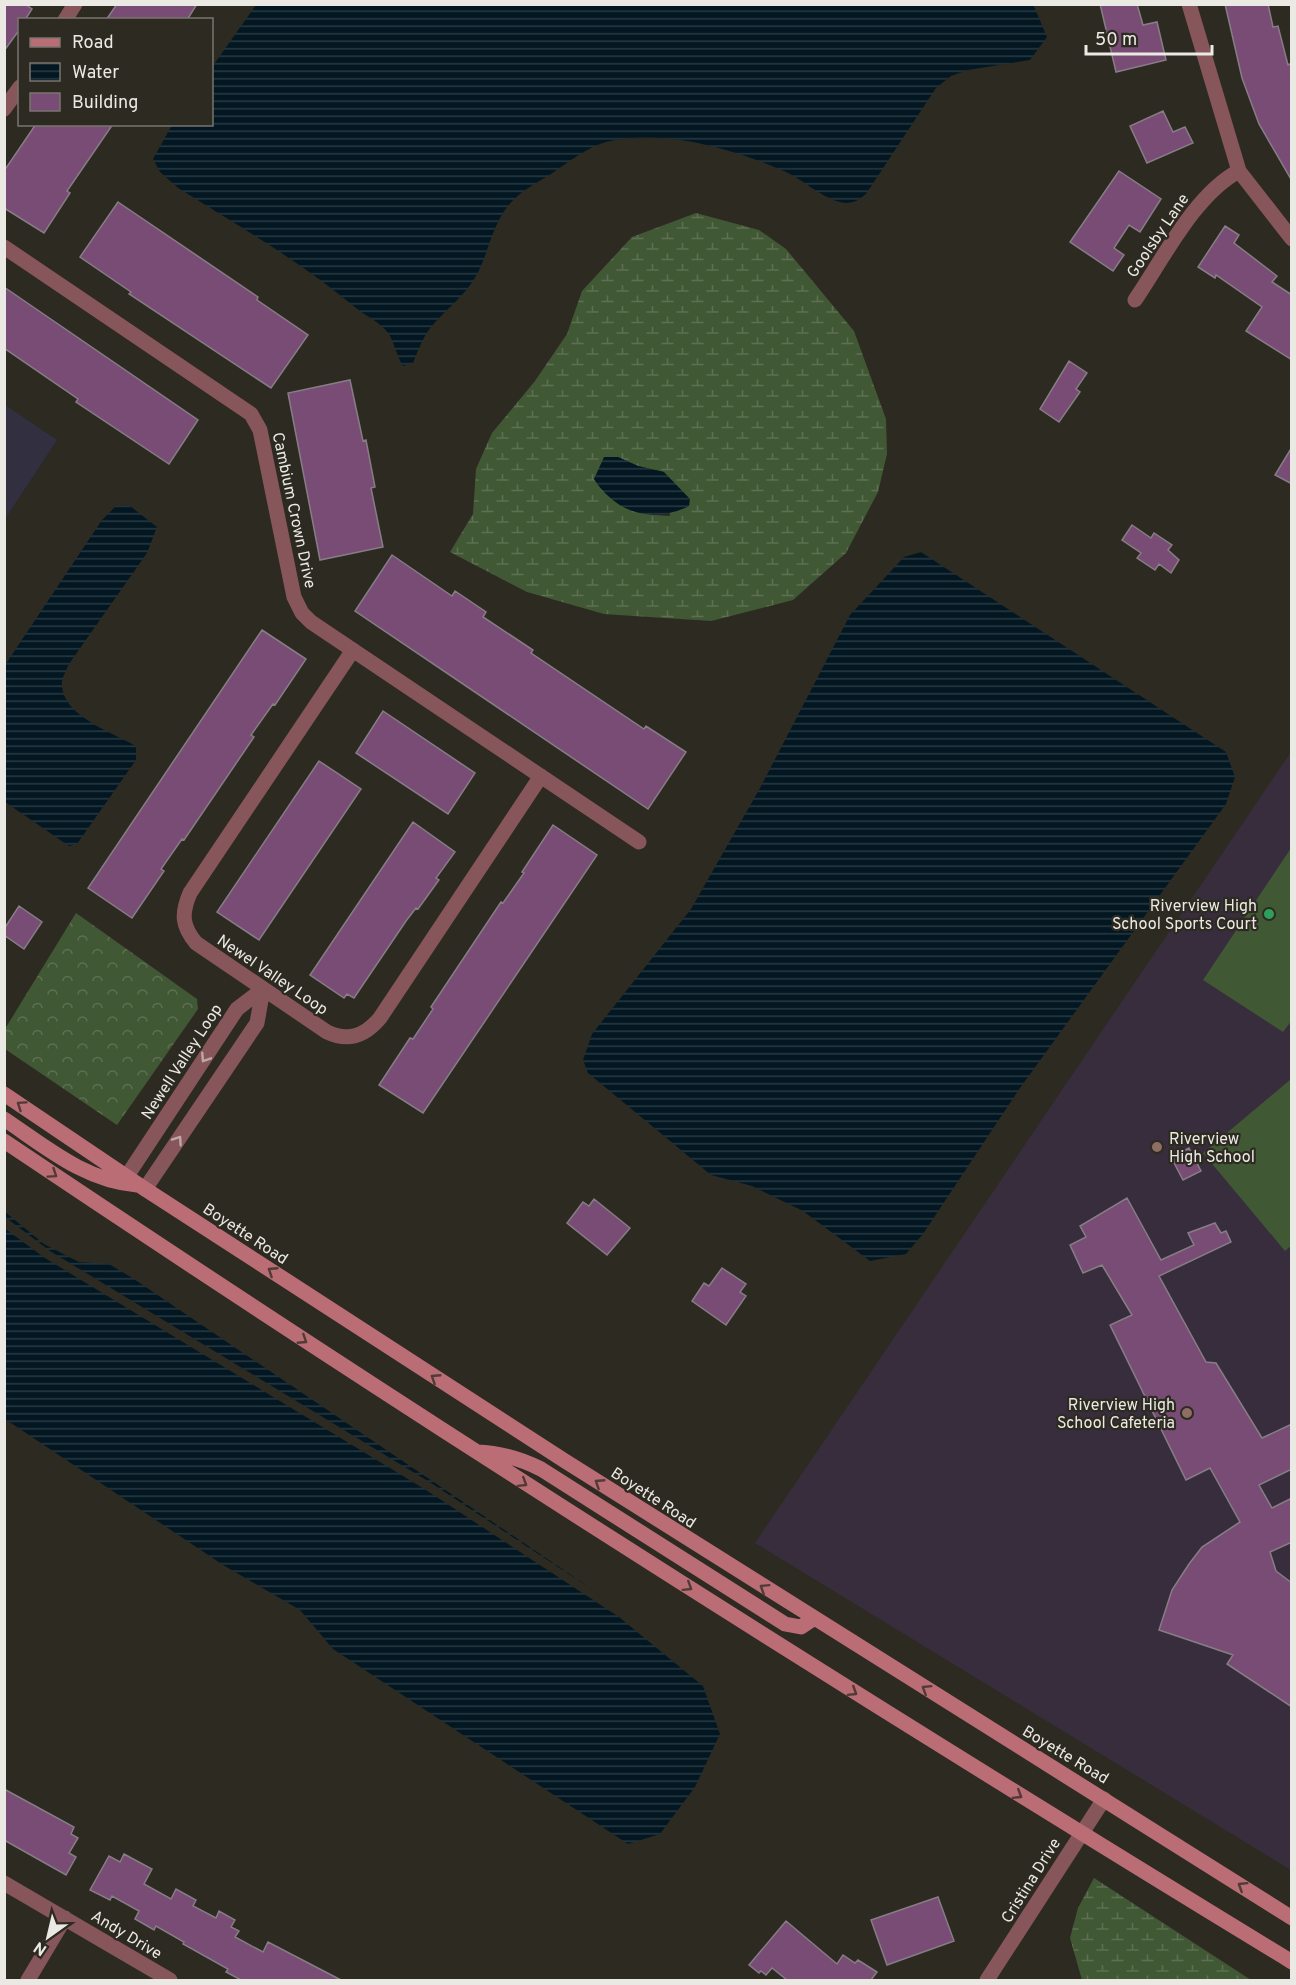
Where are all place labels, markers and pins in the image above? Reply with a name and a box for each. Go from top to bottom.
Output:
place label: Riverview High School Sports Court [1112,897,1257,935]
marker: Riverview High School Sports Court [1262,907,1276,921]
place label: Riverview High School [1169,1130,1255,1168]
marker: Riverview High School [1150,1140,1164,1154]
place label: Riverview High School Cafeteria [1057,1396,1175,1434]
marker: Riverview High School Cafeteria [1180,1406,1194,1420]

